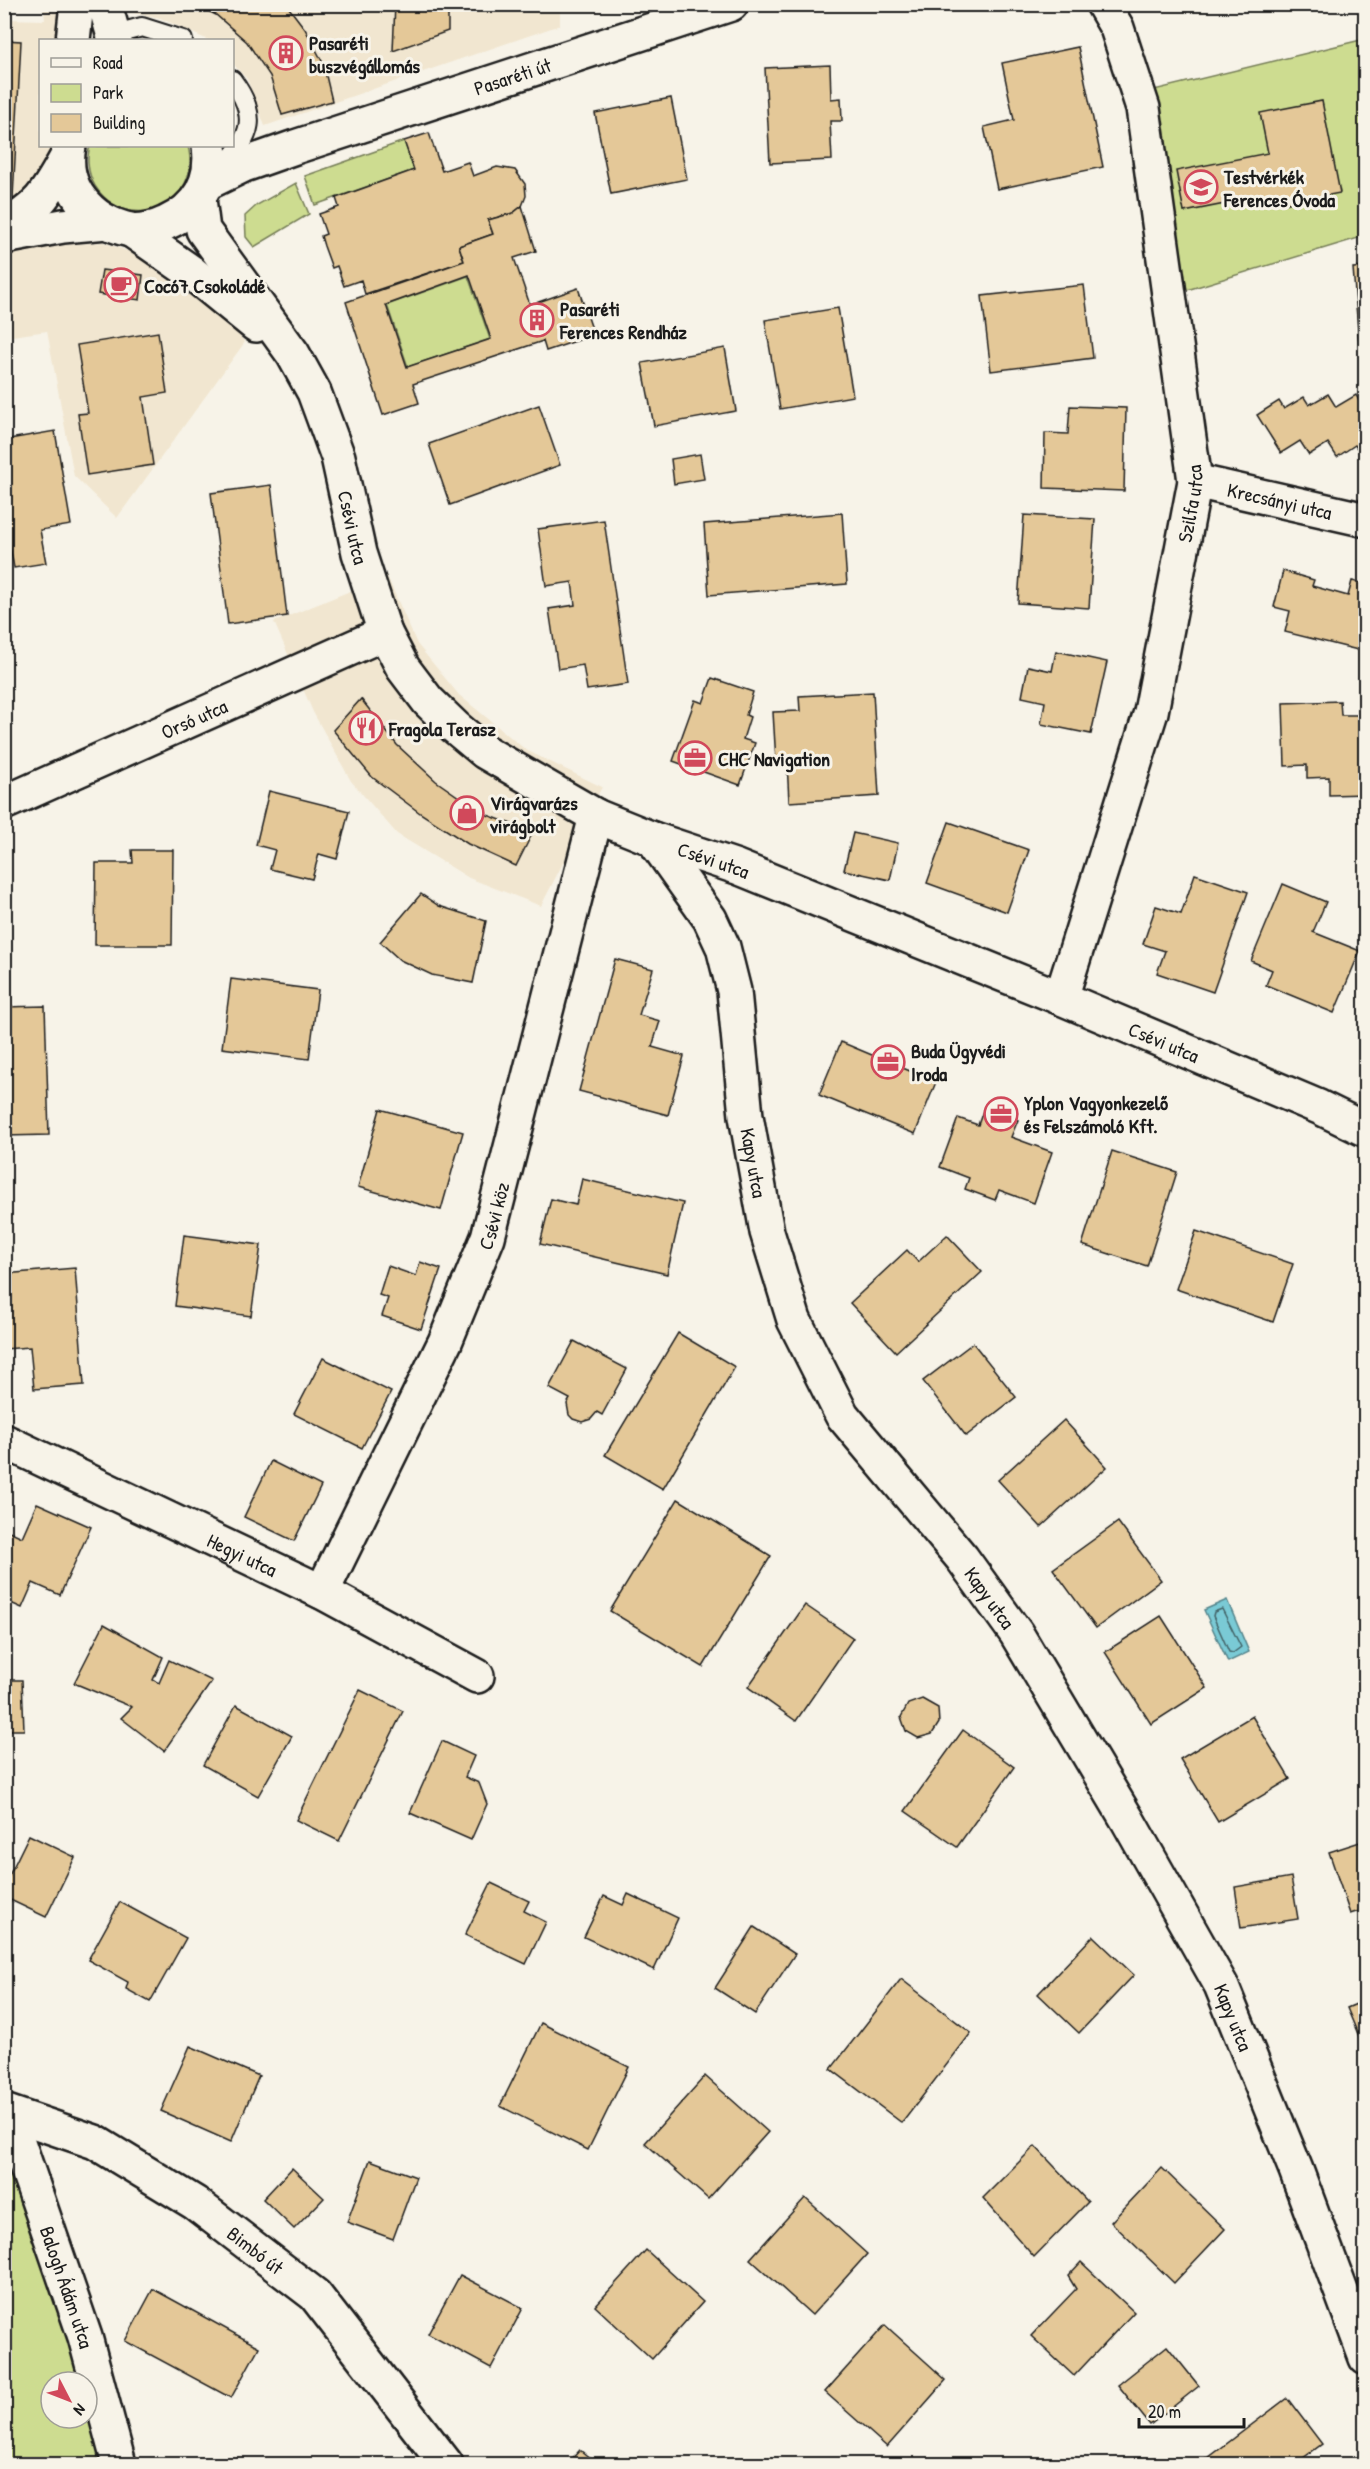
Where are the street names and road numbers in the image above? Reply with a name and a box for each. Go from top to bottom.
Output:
street label: Pasaréti út [470,50,555,101]
street label: Szilfa utca [1170,463,1209,544]
street label: Krecsányi utca [1225,475,1335,525]
street label: Csévi utca [332,488,375,567]
street label: Orsó utca [157,692,231,745]
street label: Csévi utca [674,835,754,884]
street label: Csévi utca [1125,1015,1204,1069]
street label: Kapy utca [735,1126,774,1200]
street label: Csévi köz [471,1179,515,1254]
street label: Hegyi utca [203,1526,282,1582]
street label: Kapy utca [959,1561,1022,1634]
street label: Kapy utca [1208,1979,1260,2055]
street label: Bimbó út [222,2219,290,2281]
street label: Balogh Ádám utca [34,2222,101,2351]

